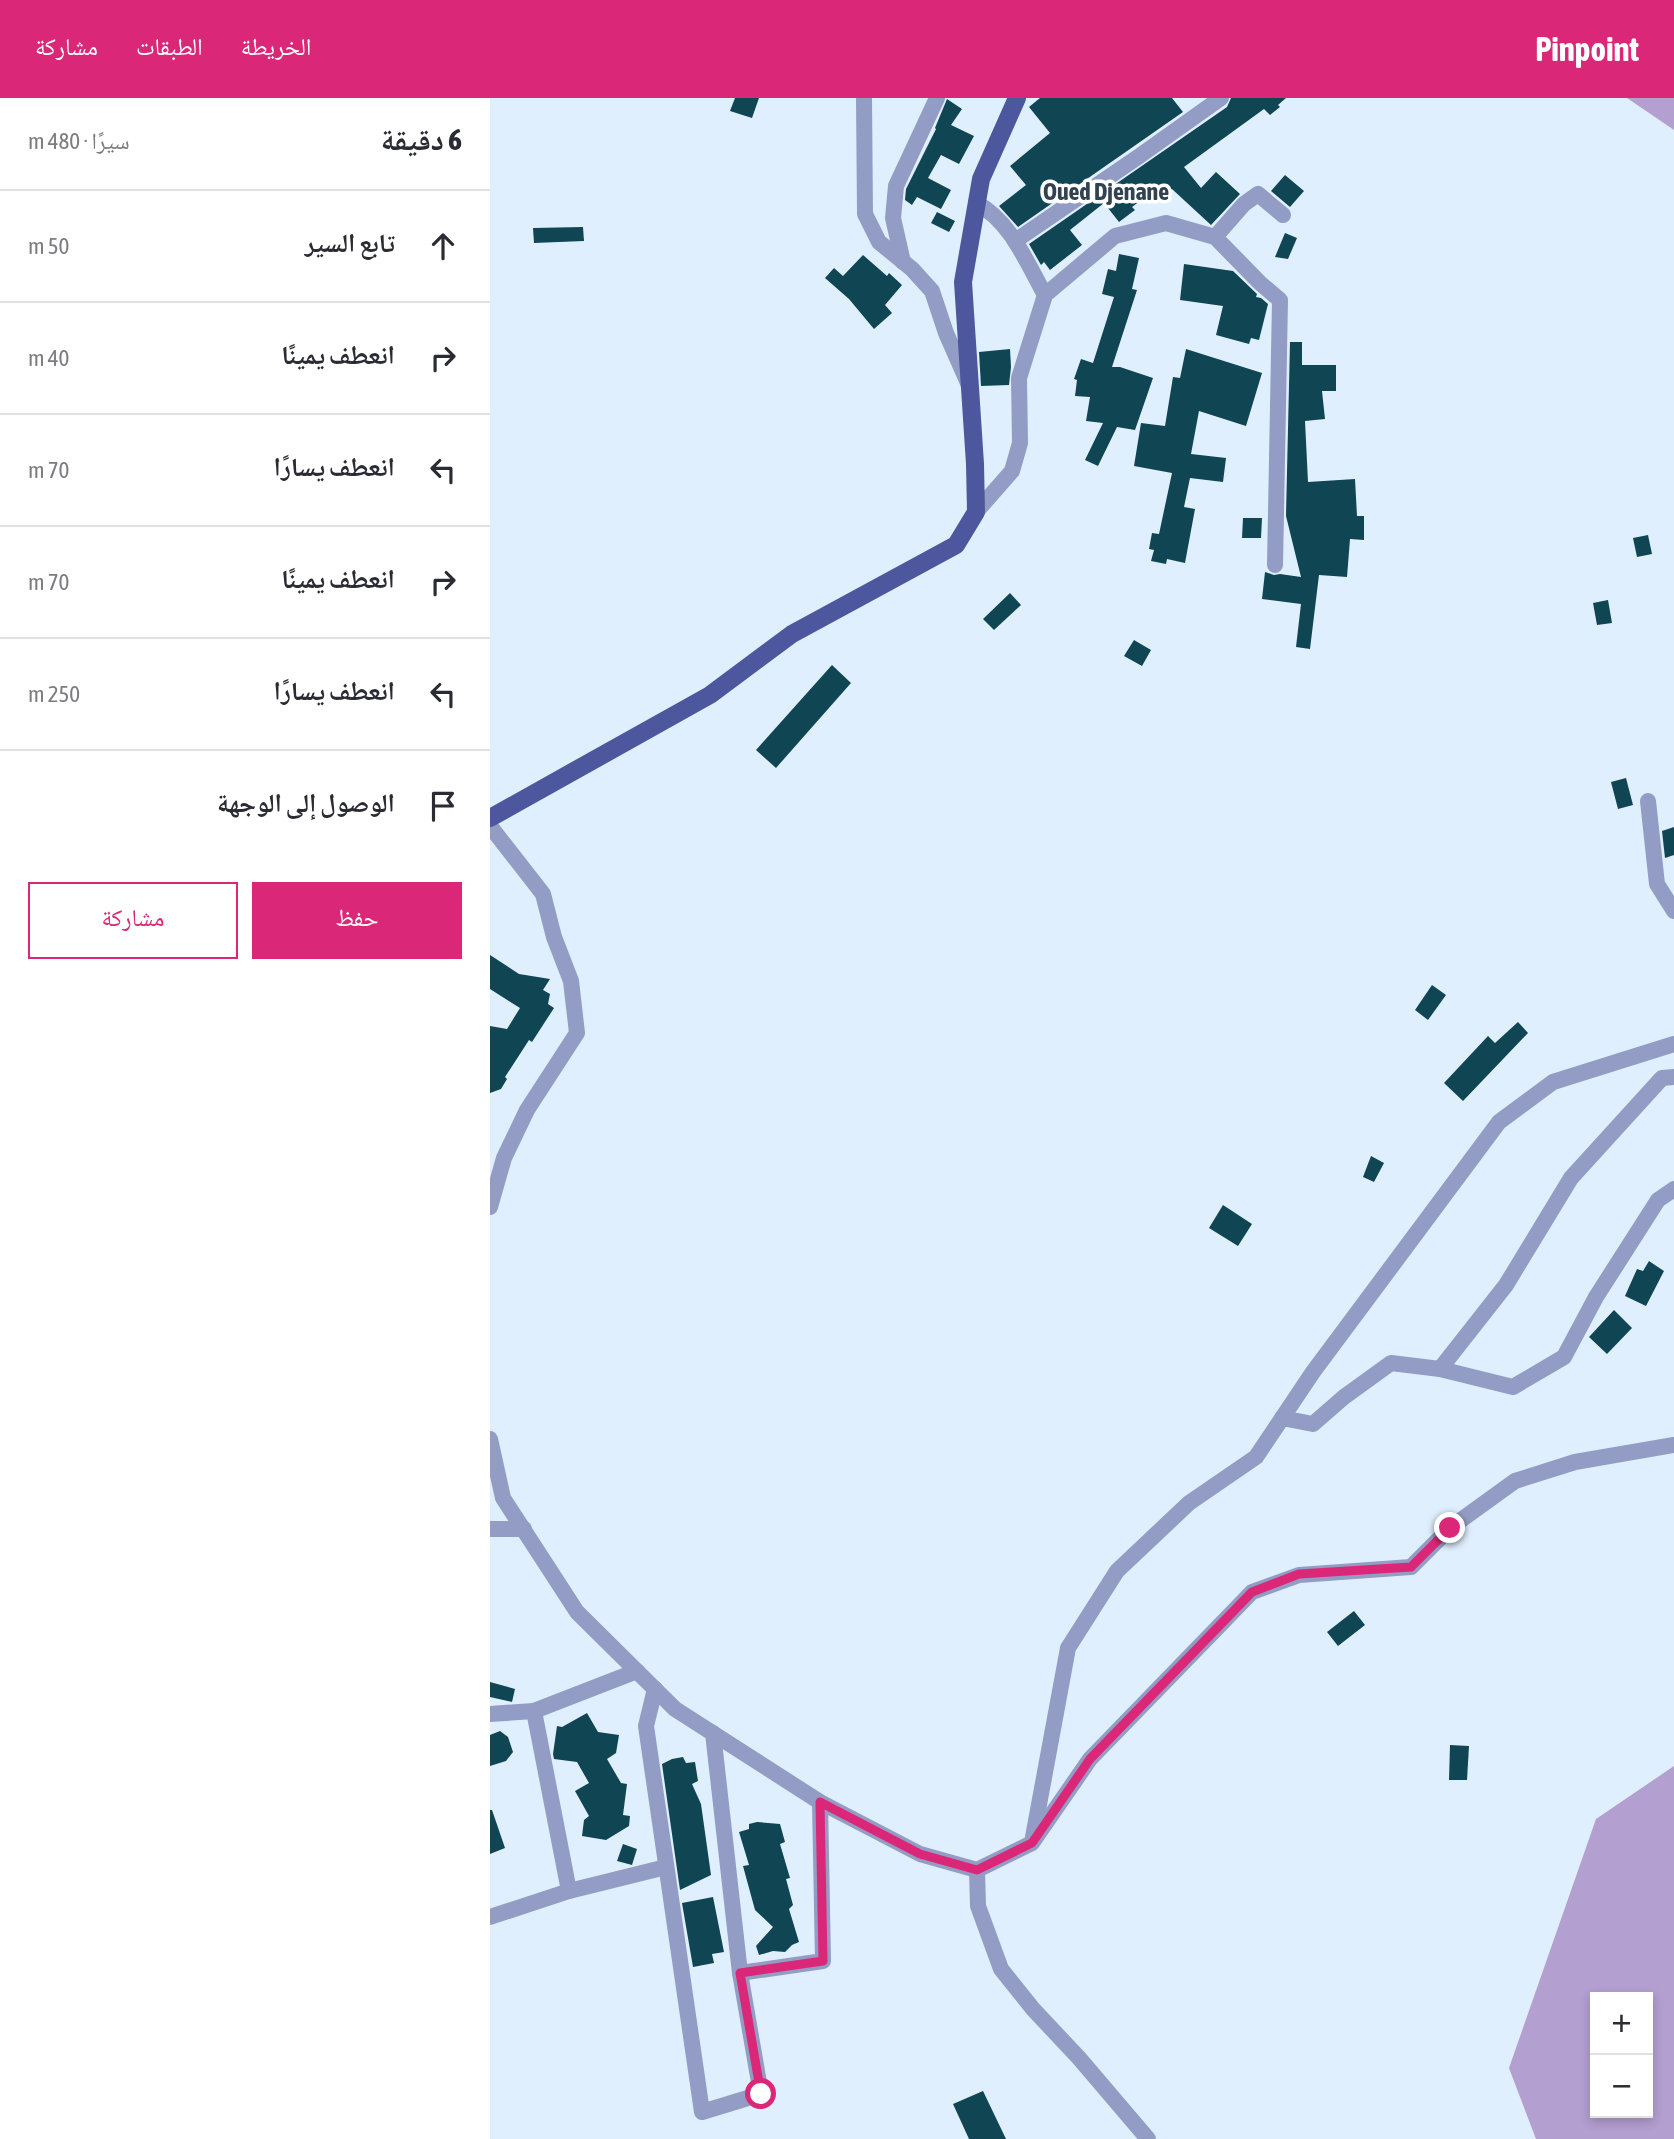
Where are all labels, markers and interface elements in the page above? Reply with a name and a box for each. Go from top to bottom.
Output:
text: Pinpoint [1535,30,1639,68]
text: مشاركة [35,33,98,60]
text: الطبقات [136,33,203,60]
text: الخريطة [241,33,311,60]
text: 6 دقيقة [381,122,462,156]
text: سيرًا · 480 m [28,128,130,154]
district label: Oued Djenane [1043,178,1169,205]
icon: ahead [424,227,462,265]
text: تابع السير [305,228,395,258]
text: 50 m [28,233,69,259]
icon: right [424,339,462,377]
text: انعطف يمينًا [281,340,395,370]
text: 40 m [28,345,69,371]
icon: left [424,451,462,489]
text: انعطف يسارًا [274,452,395,482]
text: 70 m [28,457,69,483]
icon: right [424,563,462,601]
text: انعطف يمينًا [281,564,395,594]
text: 70 m [28,569,69,595]
icon: left [424,675,462,713]
text: انعطف يسارًا [274,676,395,706]
text: 250 m [28,681,80,707]
icon: arrive [424,787,462,825]
text: الوصول إلى الوجهة [217,788,395,818]
button: مشاركة [28,882,238,959]
button: حفظ [252,882,462,959]
route end [1434,1512,1465,1543]
map controls [1590,1992,1653,2118]
button: + [1590,1992,1653,2055]
button: − [1590,2055,1653,2118]
route start [745,2078,776,2109]

